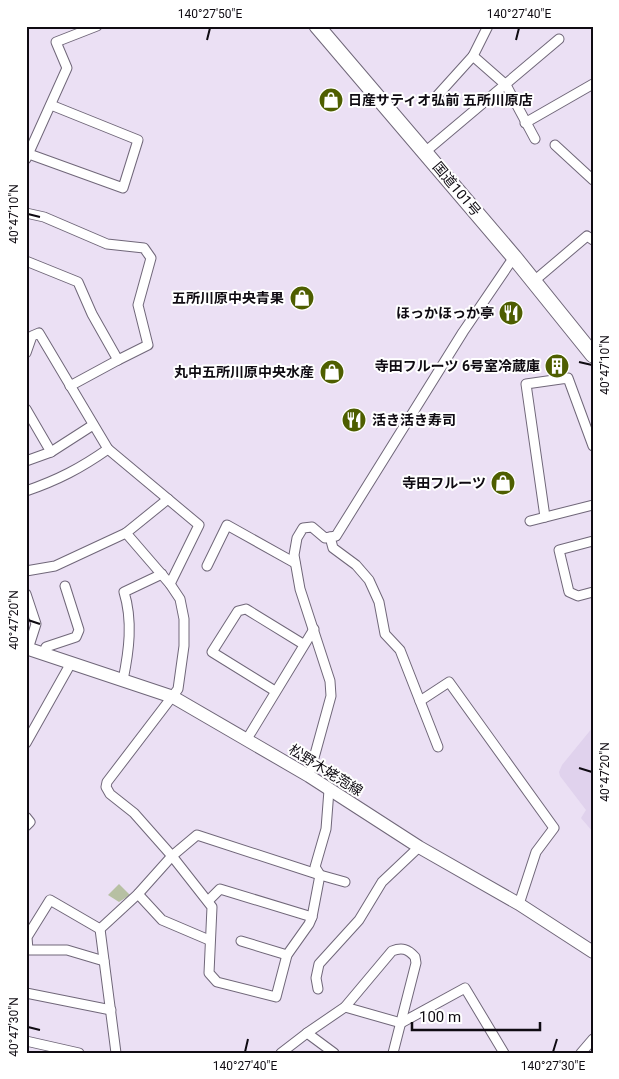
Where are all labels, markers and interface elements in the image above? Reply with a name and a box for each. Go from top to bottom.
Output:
text: 140°27'50"E [178,7,242,21]
text: 140°27'40"E [487,7,551,21]
shop icon: 日産サティオ弘前 五所川原店 [318,87,344,113]
place label: 日産サティオ弘前 五所川原店 [348,92,533,108]
street label: 国道101号 [430,159,484,219]
text: 40°47'10"N [7,184,21,244]
shop icon: 五所川原中央青果 [289,285,315,311]
place label: 五所川原中央青果 [172,290,284,306]
restaurant icon: ほっかほっか亭 [498,300,524,326]
place label: ほっかほっか亭 [396,305,494,321]
text: 40°47'10"N [598,335,612,395]
building icon: 寺田フルーツ 6号室冷蔵庫 [544,353,570,379]
place label: 寺田フルーツ 6号室冷蔵庫 [375,358,540,374]
shop icon: 丸中五所川原中央水産 [319,359,345,385]
place label: 丸中五所川原中央水産 [174,364,314,380]
restaurant icon: 活き活き寿司 [341,407,367,433]
place label: 活き活き寿司 [372,412,456,428]
shop icon: 寺田フルーツ [490,470,516,496]
place label: 寺田フルーツ [402,475,486,491]
text: 40°47'20"N [7,590,21,650]
street label: 松野木姥萢線 [286,741,366,799]
text: 40°47'20"N [598,742,612,802]
text: 40°47'30"N [7,997,21,1057]
scale bar [412,999,539,1031]
text: 100 m [419,1008,461,1026]
text: 140°27'40"E [213,1059,277,1073]
text: 140°27'30"E [521,1059,585,1073]

